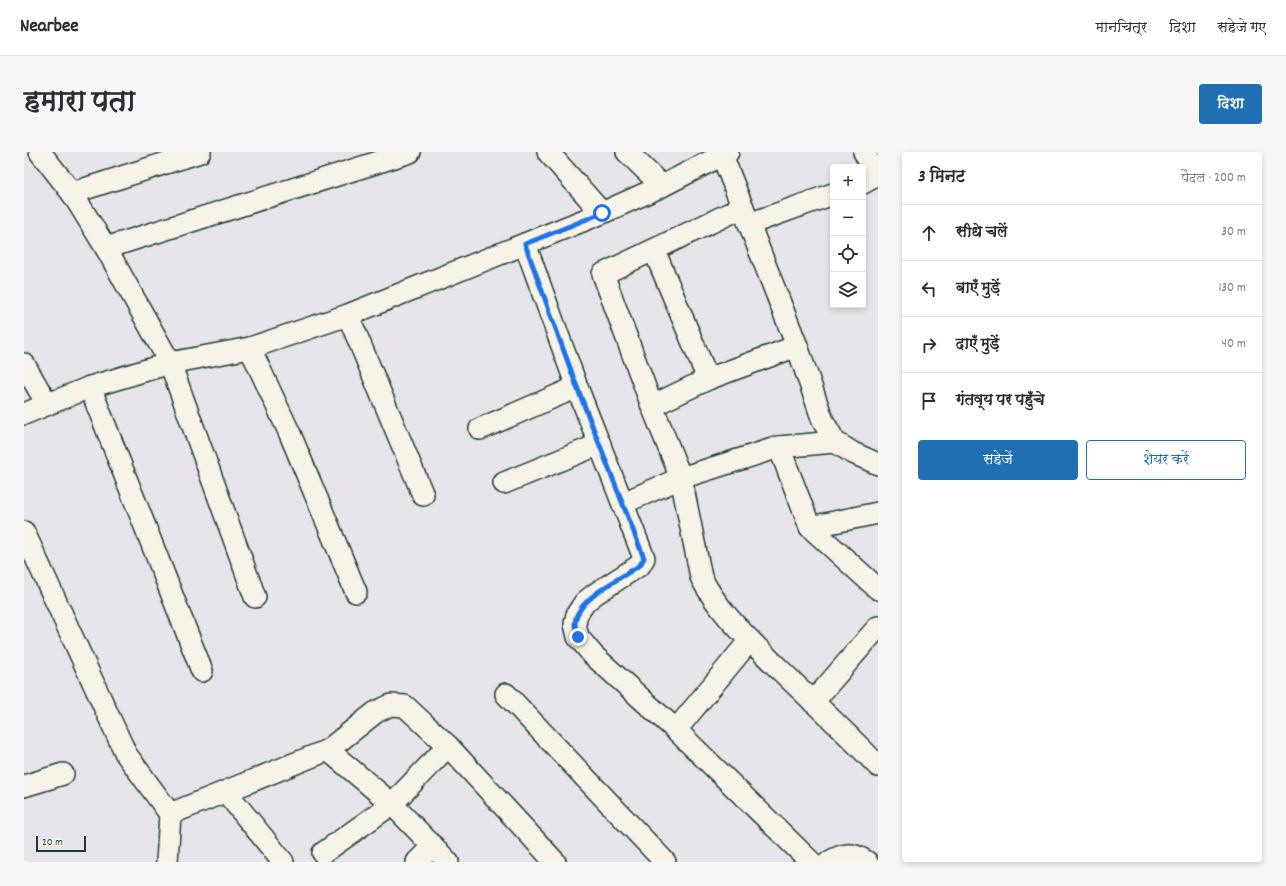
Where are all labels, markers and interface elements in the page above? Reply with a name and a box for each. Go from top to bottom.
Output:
text: Nearbee [20,14,79,41]
text: मानचित्र [1095,18,1147,38]
text: दिशा [1169,18,1196,38]
text: सहेजे गए [1218,18,1266,38]
text: हमारा पता [24,84,135,124]
button: दिशा [1199,84,1262,124]
map controls [830,164,866,308]
button: + [830,164,866,200]
text: 3 मिनट [918,166,965,190]
text: पैदल · 200 m [1181,169,1246,188]
button: − [830,200,866,236]
route start [593,204,611,222]
icon: ahead [918,222,940,244]
text: सीधे चलें [956,222,1007,244]
text: 30 m [1221,223,1246,242]
button: locate [830,236,866,272]
button: layers [830,272,866,308]
icon: left [918,278,940,300]
text: बाएँ मुड़ें [956,278,1000,300]
text: 130 m [1218,279,1246,298]
icon: right [918,334,940,356]
text: दाएँ मुड़ें [956,334,999,356]
text: 40 m [1222,335,1246,354]
icon: arrive [918,390,940,412]
text: गंतव्य पर पहुँचे [956,390,1045,412]
button: सहेजें [918,440,1078,480]
button: शेयर करें [1086,440,1246,480]
route end [569,628,587,646]
scale bar [36,834,86,853]
text: 20 m [42,835,63,851]

